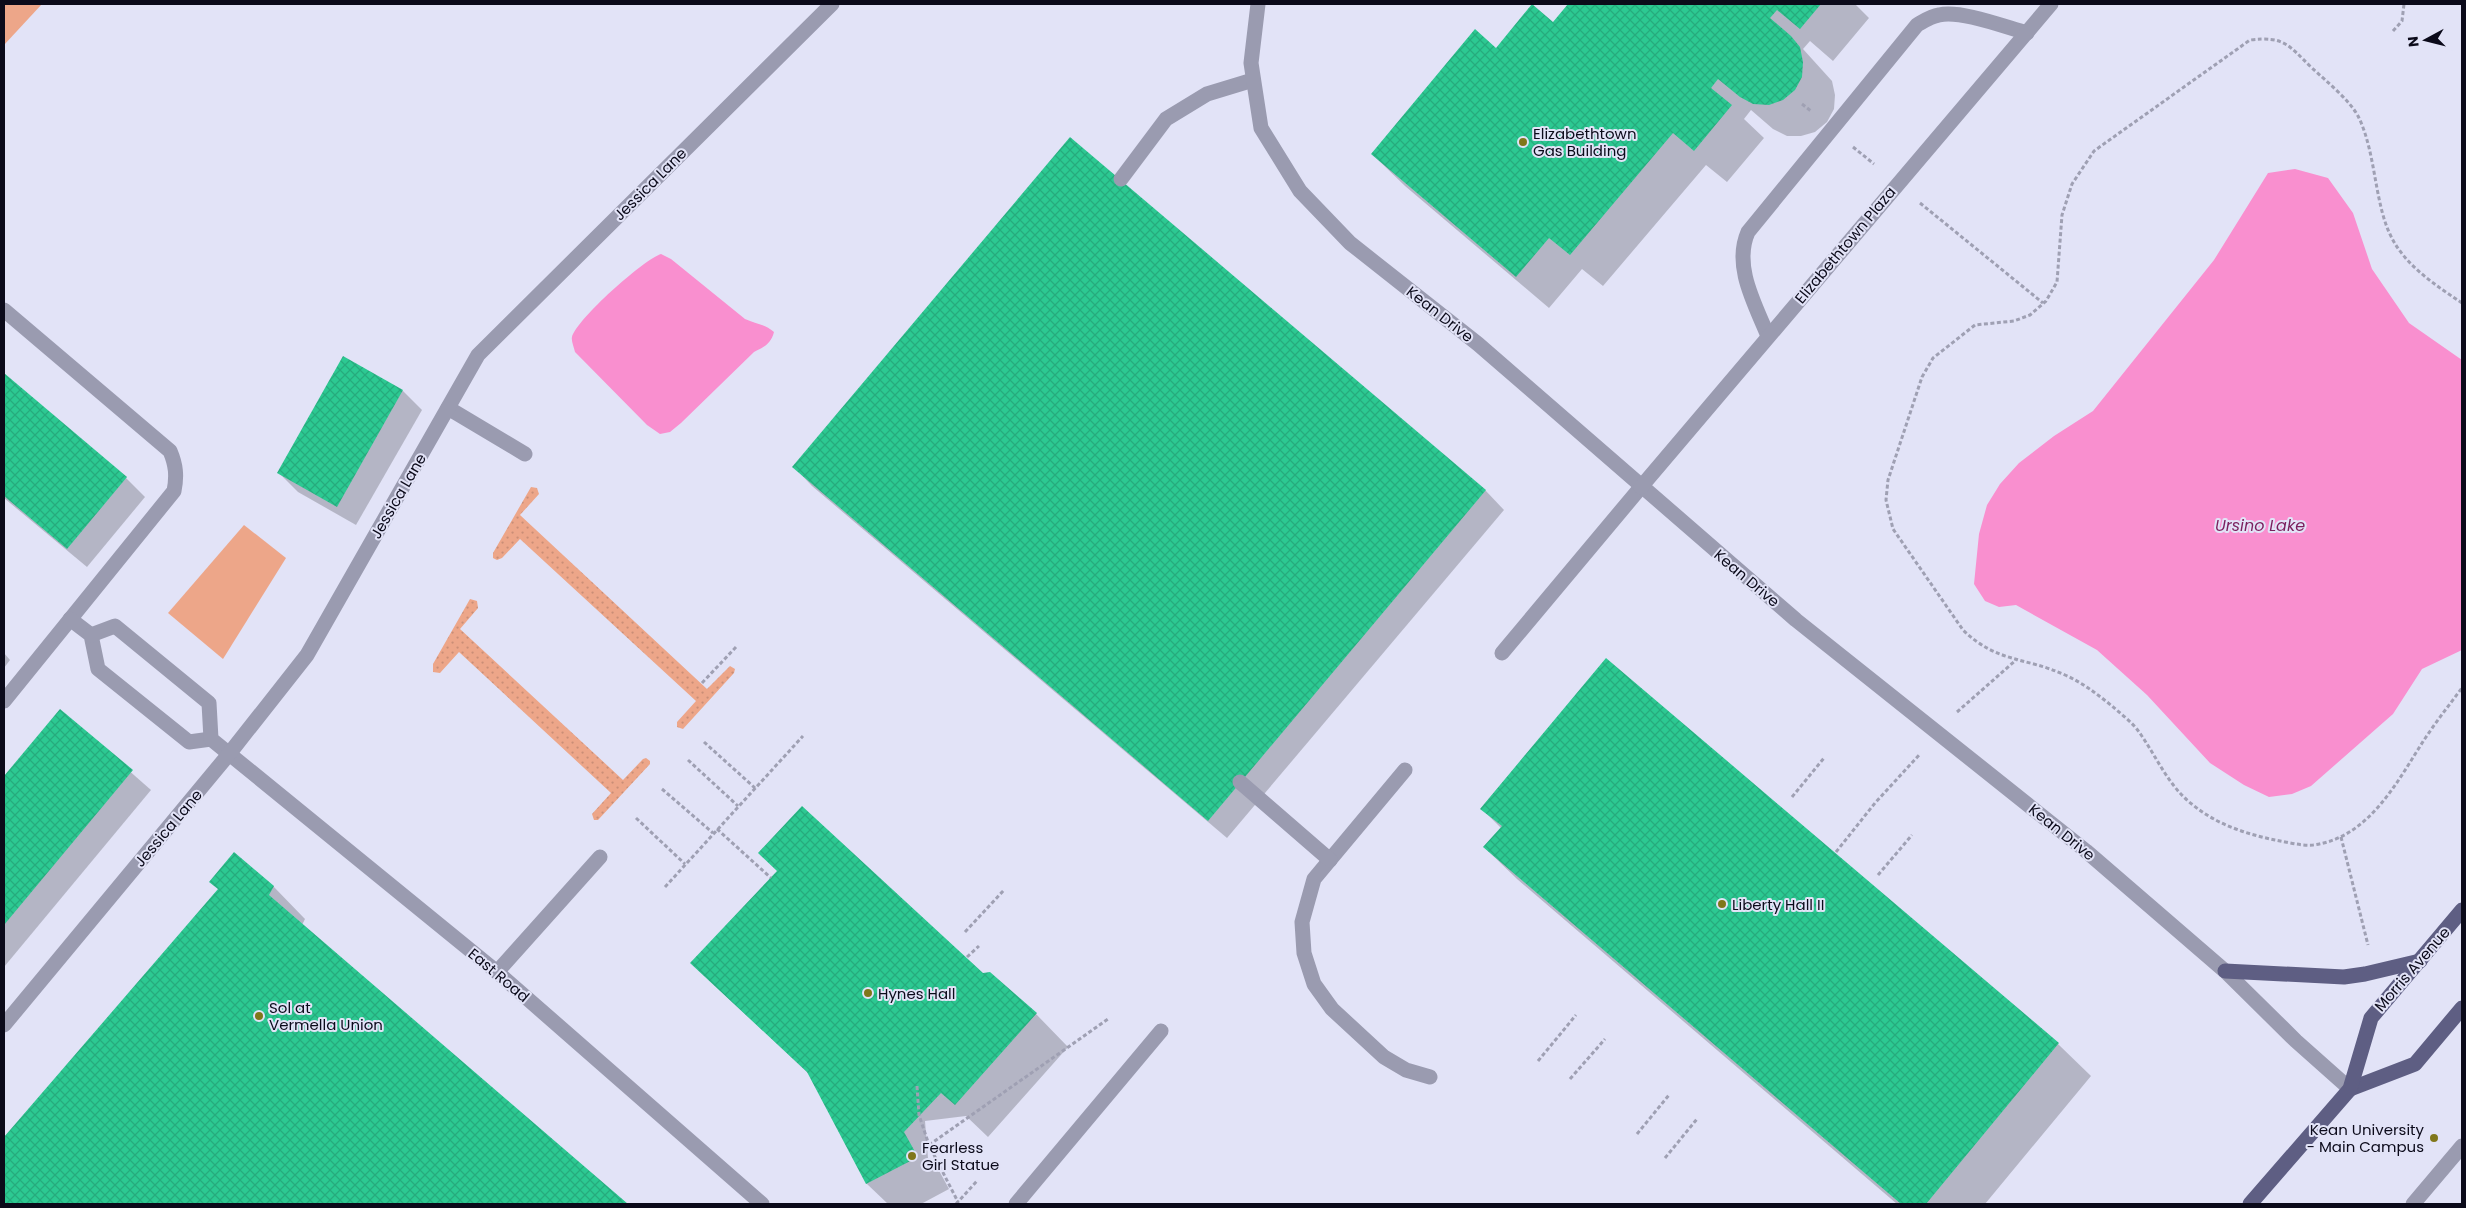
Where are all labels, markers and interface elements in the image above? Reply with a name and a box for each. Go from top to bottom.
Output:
north arrow [2401,15,2451,65]
text: N [2403,35,2424,48]
place label: Elizabethtown Gas Building [1533,123,1637,161]
marker: Elizabethtown Gas Building [1517,136,1529,148]
street label: Jessica Lane [609,143,691,225]
street label: Elizabethtown Plaza [1790,182,1900,308]
street label: Kean Drive [1402,281,1478,347]
street label: Jessica Lane [365,449,431,543]
water label: Ursino Lake [2215,514,2305,537]
street label: Kean Drive [1710,544,1784,612]
street label: Jessica Lane [129,785,207,871]
street label: Kean Drive [2024,799,2100,865]
place label: Liberty Hall II [1732,894,1824,915]
marker: Liberty Hall II [1716,898,1728,910]
street label: Morris Avenue [2369,922,2455,1016]
street label: East Road [464,943,534,1007]
place label: Hynes Hall [878,983,955,1004]
marker: Hynes Hall [862,987,874,999]
place label: Sol at Vermella Union [269,997,383,1035]
marker: Sol at Vermella Union [253,1010,265,1022]
place label: Kean University - Main Campus [2307,1119,2425,1157]
marker: Kean University - Main Campus [2428,1132,2440,1144]
place label: Fearless Girl Statue [922,1137,999,1175]
marker: Fearless Girl Statue [906,1150,918,1162]

